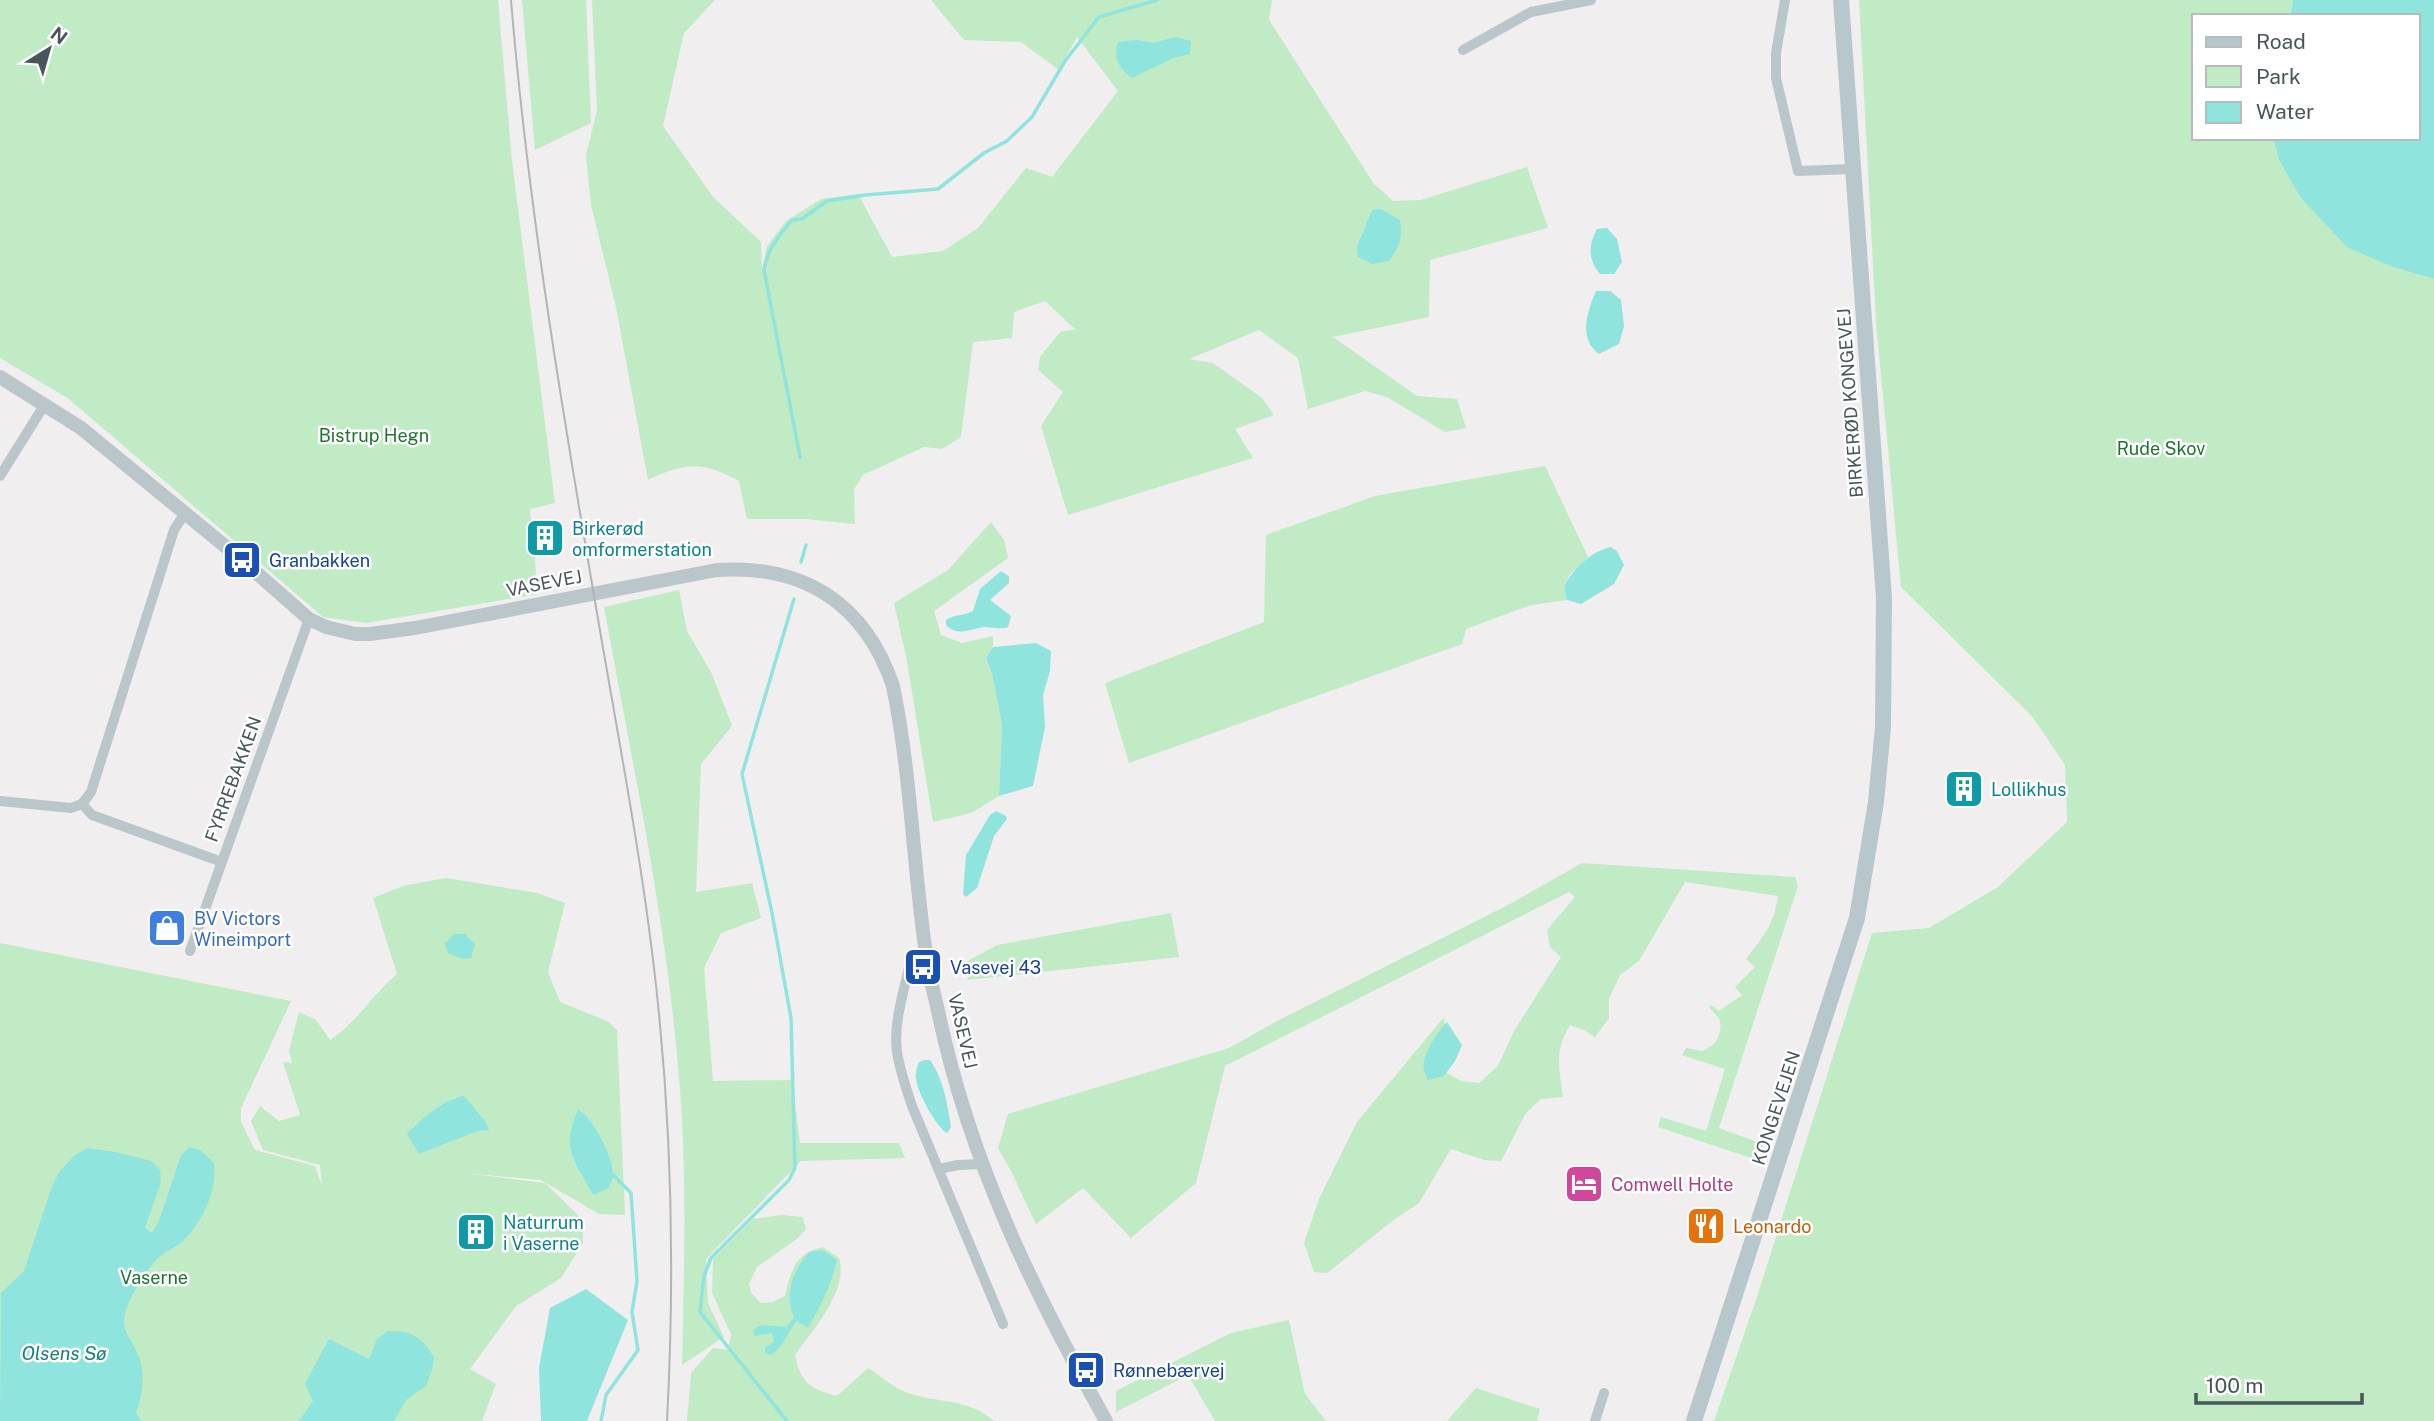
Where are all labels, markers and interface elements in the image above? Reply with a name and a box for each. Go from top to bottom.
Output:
north arrow [14,14,84,84]
legend [2192,14,2420,140]
text: N [47,22,72,49]
text: Road [2256,29,2306,54]
text: Park [2256,64,2301,89]
text: Water [2256,99,2314,124]
street label: BIRKERØD KONGEVEJ [1833,308,1867,498]
park label: Bistrup Hegn [319,425,429,446]
park label: Rude Skov [2117,438,2205,459]
building icon: Birkerød omformerstation [524,517,566,559]
place label: Birkerød omformerstation [572,518,712,560]
bus stop icon: Granbakken [221,539,263,581]
place label: Granbakken [269,550,370,571]
street label: VASEVEJ [505,565,583,601]
street label: FYRREBAKKEN [201,713,265,845]
building icon: Lollikhus [1943,768,1985,810]
place label: Lollikhus [1991,779,2066,800]
shop icon: BV Victors Wineimport [146,907,188,949]
place label: BV Victors Wineimport [194,908,291,950]
bus stop icon: Vasevej 43 [902,946,944,988]
place label: Vasevej 43 [950,957,1041,978]
street label: VASEVEJ [944,991,982,1071]
street label: KONGEVEJEN [1748,1048,1804,1168]
hotel icon: Comwell Holte [1563,1163,1605,1205]
place label: Comwell Holte [1611,1174,1733,1195]
restaurant icon: Leonardo [1685,1205,1727,1247]
building icon: Naturrum i Vaserne [455,1211,497,1253]
place label: Naturrum i Vaserne [503,1212,584,1254]
place label: Leonardo [1733,1216,1812,1237]
park label: Vaserne [120,1267,188,1288]
water label: Olsens Sø [22,1342,107,1364]
bus stop icon: Rønnebærvej [1065,1349,1107,1391]
place label: Rønnebærvej [1113,1360,1225,1381]
scale bar [2196,1362,2362,1406]
text: 100 m [2206,1373,2263,1398]

